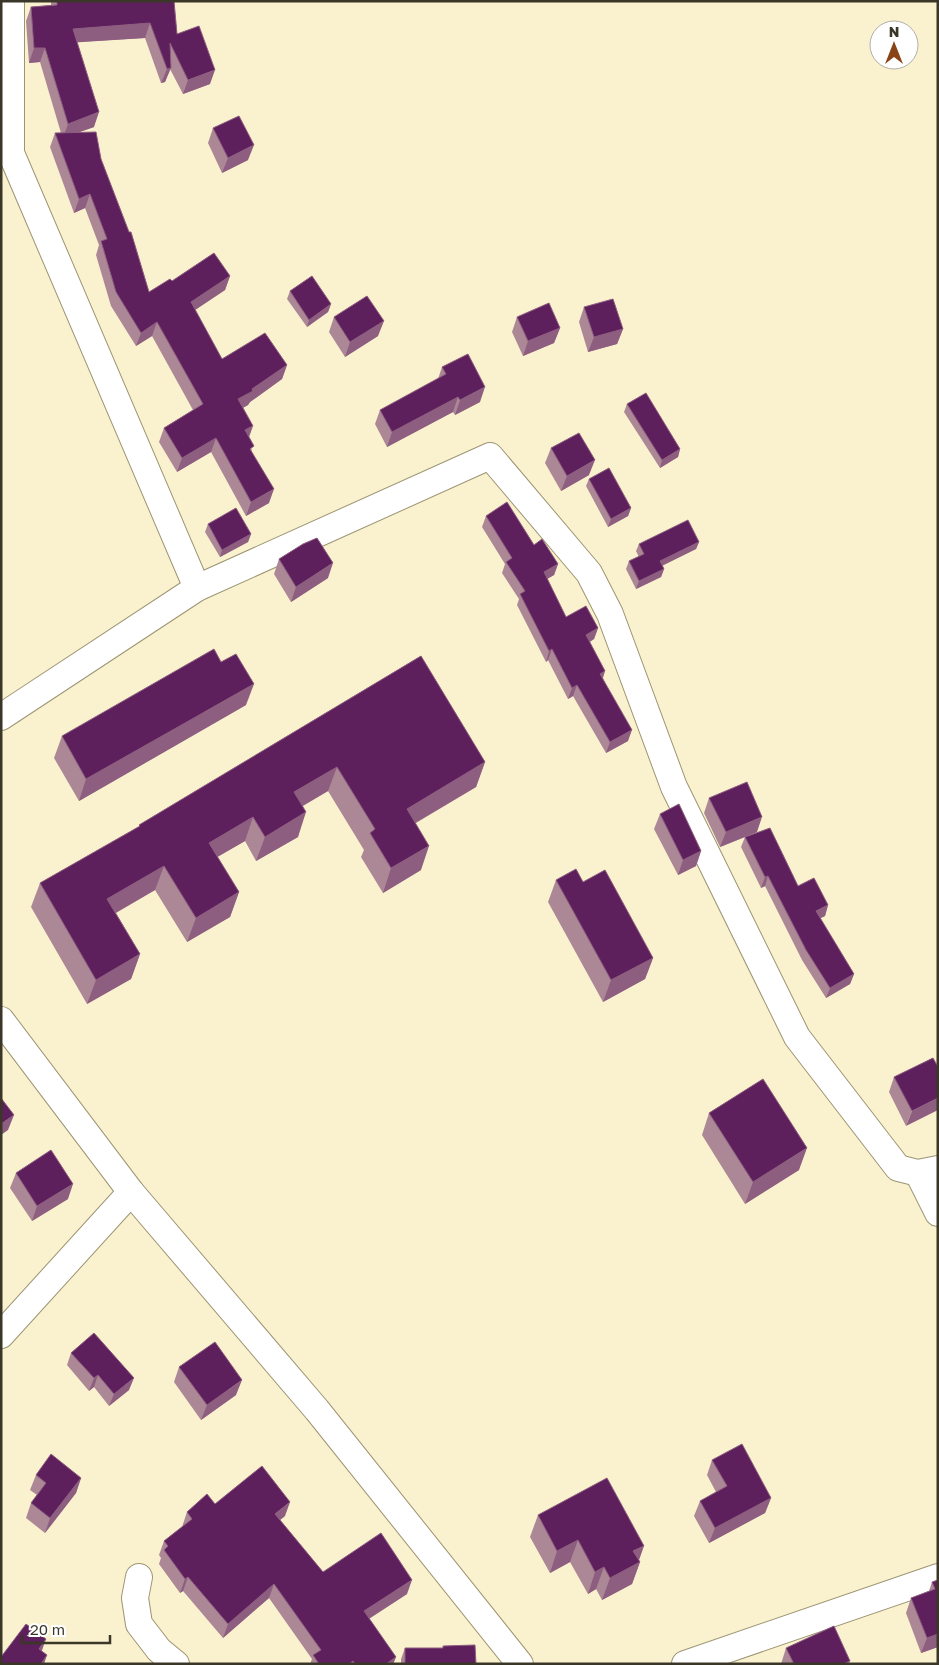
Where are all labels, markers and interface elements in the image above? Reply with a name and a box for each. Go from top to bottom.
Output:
north arrow [869,20,919,70]
text: N [889,23,899,40]
scale bar [22,1612,110,1644]
text: 20 m [30,1620,65,1638]

